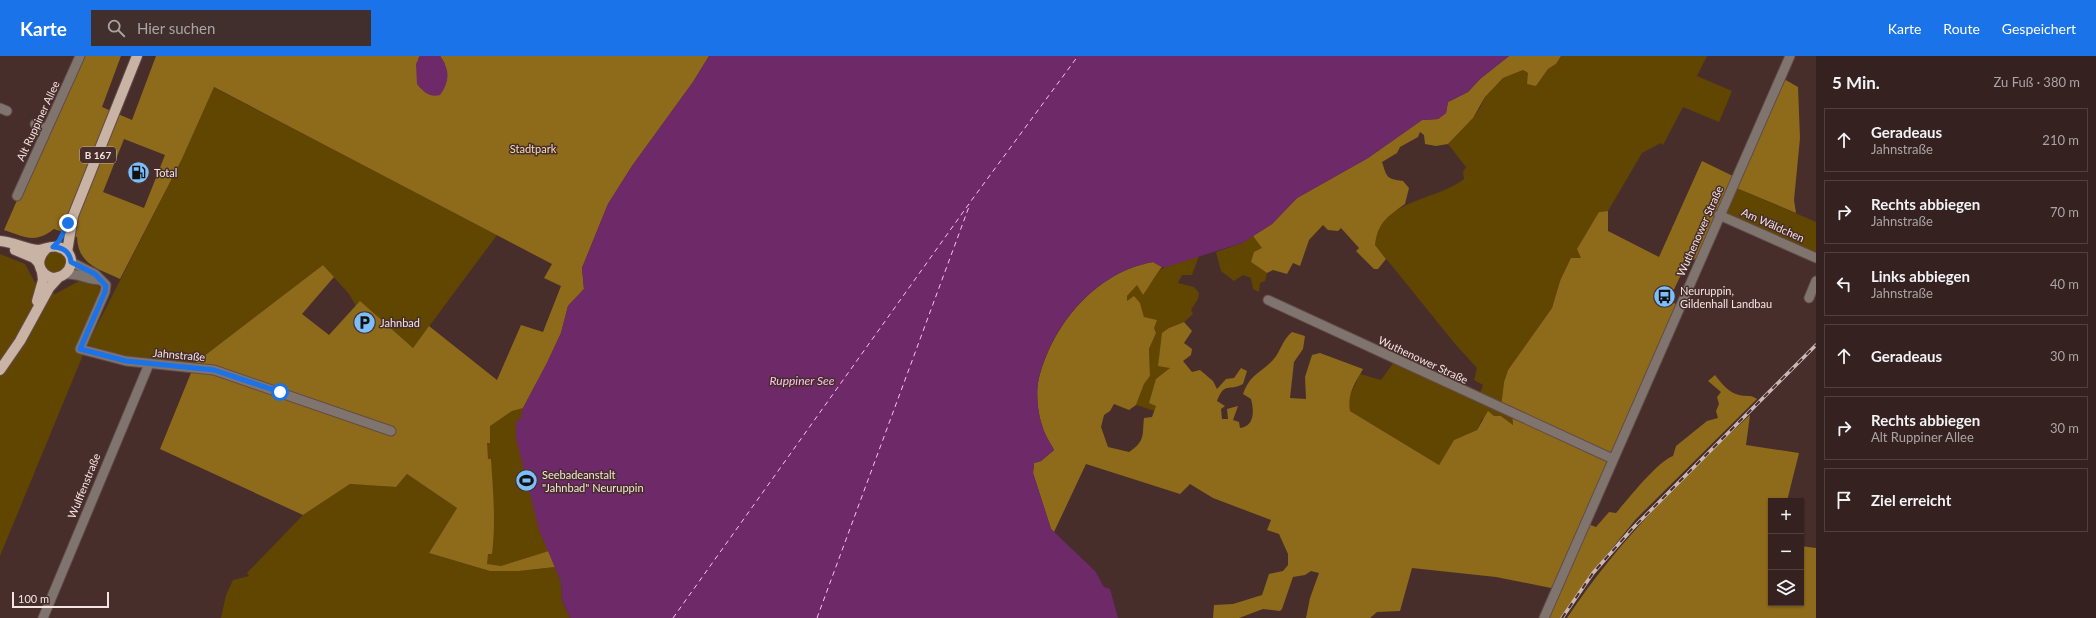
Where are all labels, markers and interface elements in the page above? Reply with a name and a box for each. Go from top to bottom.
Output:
search box [91,10,371,46]
text: Karte [20,17,67,40]
icon: search [105,17,127,39]
text: Hier suchen [137,19,215,37]
text: Karte [1888,20,1921,37]
text: Route [1943,20,1980,37]
text: Gespeichert [2002,20,2076,37]
text: 5 Min. [1832,72,1880,93]
text: Zu Fuß · 380 m [1994,74,2080,90]
street label: Alt Ruppiner Allee [13,78,62,163]
text: Geradeaus [1871,123,1942,141]
icon: ahead [1833,129,1855,151]
text: 210 m [2042,132,2079,148]
text: Jahnstraße [1871,141,1933,157]
park label: Stadtpark [510,142,557,155]
road number: B 167 [80,147,116,163]
fuel station icon: Total [125,160,151,186]
place label: Total [154,166,177,179]
street label: Wuthenower Straße [1674,183,1725,278]
text: Rechts abbiegen [1871,195,1980,213]
icon: right [1833,201,1855,223]
text: 70 m [2050,204,2079,220]
street label: Am Wäldchen [1740,205,1807,244]
text: Jahnstraße [1871,213,1933,229]
route end [59,214,77,232]
text: Links abbiegen [1871,267,1970,285]
icon: left [1833,273,1855,295]
text: 40 m [2050,276,2079,292]
bus stop icon: Neuruppin, Gildenhall Landbau [1651,284,1677,310]
place label: Neuruppin, Gildenhall Landbau [1680,284,1772,310]
text: Jahnstraße [1871,285,1933,301]
parking icon: Jahnbad [352,310,378,336]
place label: Jahnbad [380,316,420,329]
street label: Wuthenower Straße [1376,333,1470,386]
icon: ahead [1833,345,1855,367]
street label: Jahnstraße [152,346,206,363]
text: Geradeaus [1871,347,1942,365]
text: 30 m [2050,348,2079,364]
water label: Ruppiner See [770,373,835,388]
route start [271,383,289,401]
text: Rechts abbiegen [1871,411,1980,429]
icon: right [1833,417,1855,439]
text: 30 m [2050,420,2079,436]
text: Alt Ruppiner Allee [1871,429,1974,445]
street label: Wulffenstraße [65,451,103,520]
sports icon: Seebadeanstalt "Jahnbad" Neuruppin [513,468,539,494]
place label: Seebadeanstalt "Jahnbad" Neuruppin [542,468,644,494]
icon: arrive [1833,489,1855,511]
text: Ziel erreicht [1871,491,1951,509]
map controls [1768,498,1804,606]
button: + [1768,498,1804,534]
button: − [1768,534,1804,570]
button: layers [1768,570,1804,606]
scale bar [12,590,109,609]
text: 100 m [18,592,49,605]

